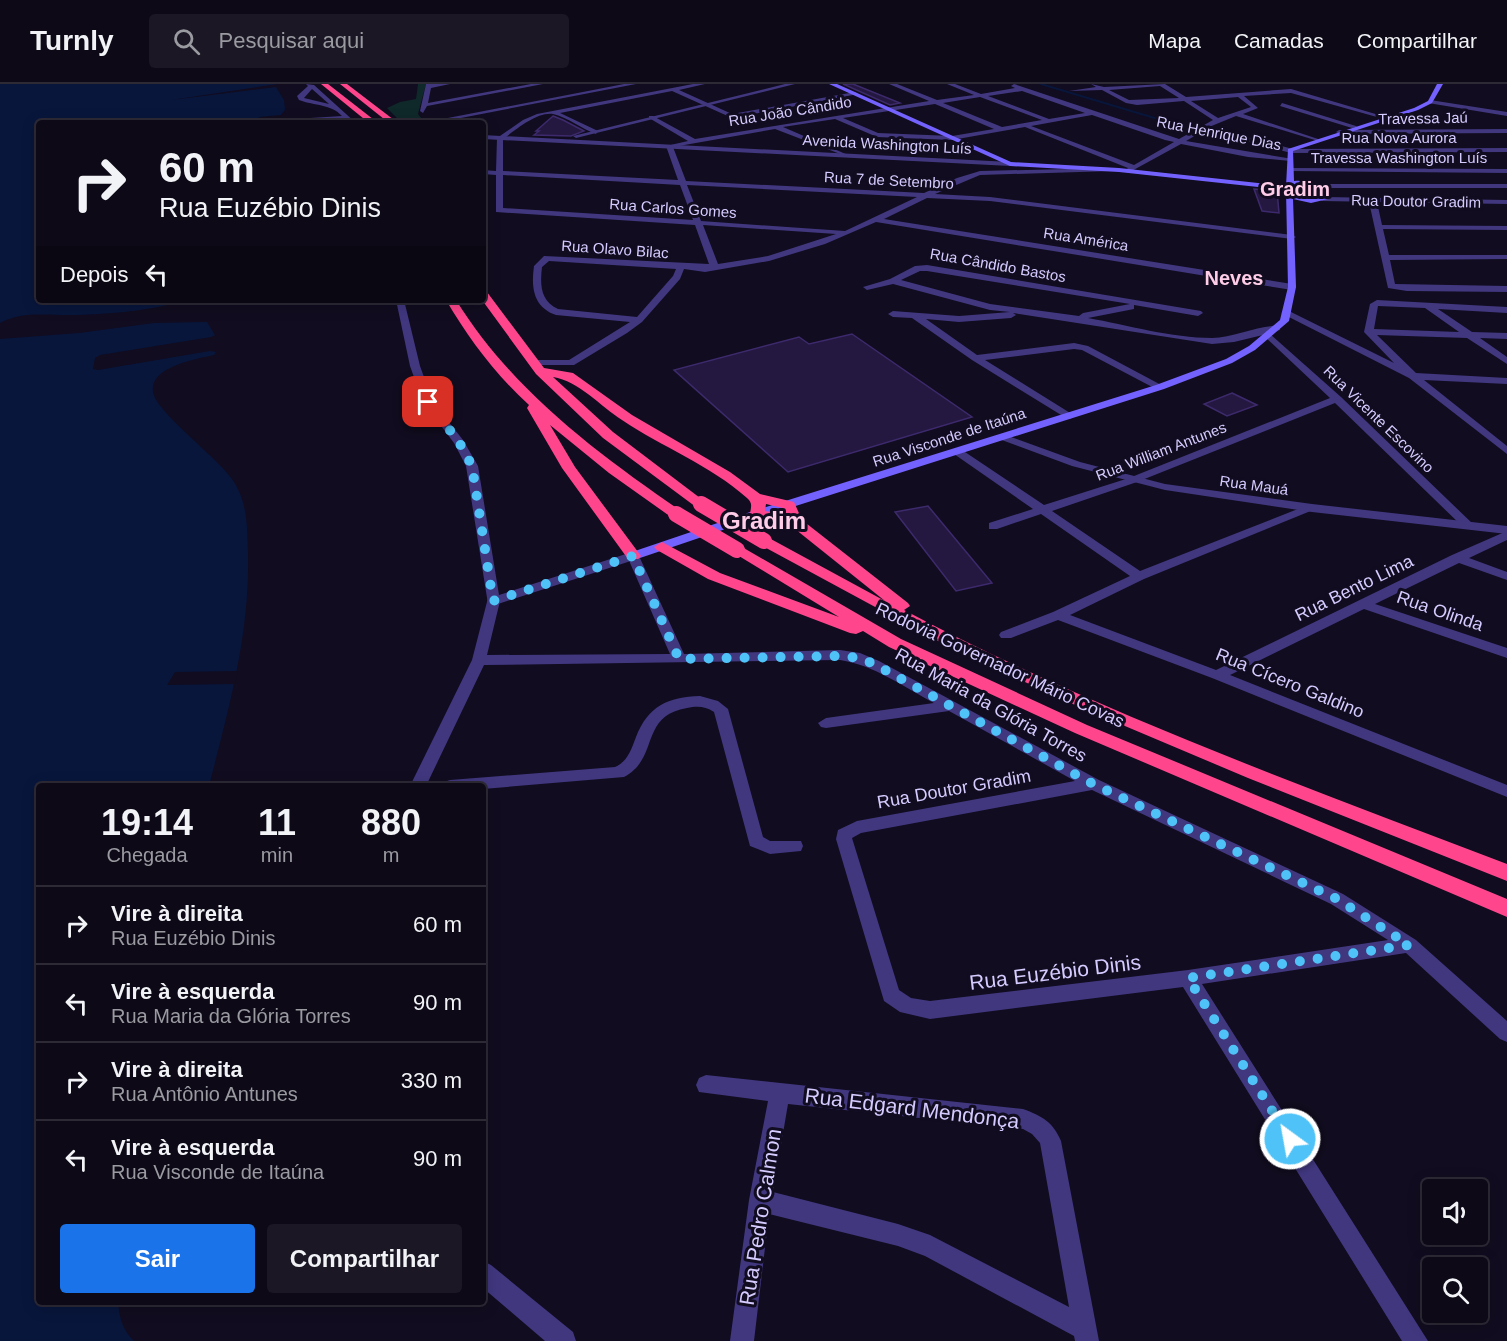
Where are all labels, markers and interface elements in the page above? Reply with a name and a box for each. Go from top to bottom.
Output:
search box [149,14,569,68]
text: Turnly [30,25,113,56]
icon: search [170,25,203,58]
text: Pesquisar aqui [218,28,364,53]
text: Mapa [1148,29,1201,52]
text: Camadas [1234,29,1324,52]
text: Compartilhar [1357,29,1477,52]
street label: Rua João Cândido [727,93,853,129]
street label: Travessa Jaú [1378,109,1468,127]
street label: Rua Henrique Dias [1155,113,1283,153]
street label: Rua Nova Aurora [1341,129,1457,146]
street label: Avenida Washington Luís [802,131,972,157]
icon: right [60,144,138,222]
text: 60 m [159,144,255,191]
street label: Travessa Washington Luís [1311,149,1487,166]
street label: Rua 7 de Setembro [824,168,954,192]
district label: Gradim [1260,178,1330,200]
street label: Rua Doutor Gradim [1351,191,1481,211]
text: Rua Euzébio Dinis [159,193,381,223]
street label: Rua Carlos Gomes [609,195,737,221]
street label: Rua América [1042,224,1130,254]
street label: Rua Olavo Bilac [561,237,670,261]
street label: Rua Cândido Bastos [929,245,1067,285]
icon: left [140,258,173,291]
text: Depois [60,262,128,287]
district label: Neves [1205,267,1263,289]
street label: Rua Vicente Escovino [1320,362,1438,476]
pin [402,376,453,427]
icon: arrive [411,385,444,418]
street label: Rua Visconde de Itaúna [870,404,1028,470]
street label: Rua William Antunes [1093,418,1229,484]
street label: Rua Mauá [1219,472,1290,498]
district label: Gradim [722,507,806,534]
street label: Rua Bento Lima [1292,550,1417,625]
street label: Rua Olinda [1394,587,1487,635]
street label: Rodovia Governador Mário Covas [872,598,1128,732]
street label: Rua Maria da Glória Torres [892,644,1090,766]
street label: Rua Cícero Galdino [1213,644,1367,722]
street label: Rua Doutor Gradim [875,766,1033,812]
text: 19:14 [101,802,193,843]
text: 11 [258,802,296,843]
text: 880 [361,802,421,843]
text: Chegada [106,844,188,866]
text: min [261,844,293,866]
text: m [383,844,399,866]
text: Vire à direita [111,901,243,926]
icon: right [60,909,93,942]
text: 60 m [413,912,462,937]
text: Rua Euzébio Dinis [111,927,276,949]
street label: Rua Euzébio Dinis [968,950,1142,994]
text: Vire à esquerda [111,979,274,1004]
icon: left [60,987,93,1020]
text: 90 m [413,990,462,1015]
text: Rua Maria da Glória Torres [111,1005,351,1027]
text: Vire à direita [111,1057,243,1082]
icon: right [60,1065,93,1098]
text: 330 m [401,1068,462,1093]
text: Rua Antônio Antunes [111,1083,298,1105]
street label: Rua Edgard Mendonça [803,1083,1021,1133]
position arrow [1258,1107,1322,1171]
street label: Rua Pedro Calmon [735,1127,785,1307]
text: Vire à esquerda [111,1135,274,1160]
icon: left [60,1143,93,1176]
text: 90 m [413,1146,462,1171]
text: Rua Visconde de Itaúna [111,1161,324,1183]
map controls [1422,1179,1488,1323]
button: sound [1422,1179,1488,1245]
button: Sair [60,1224,255,1293]
button: Compartilhar [267,1224,462,1293]
button: search [1422,1257,1488,1323]

